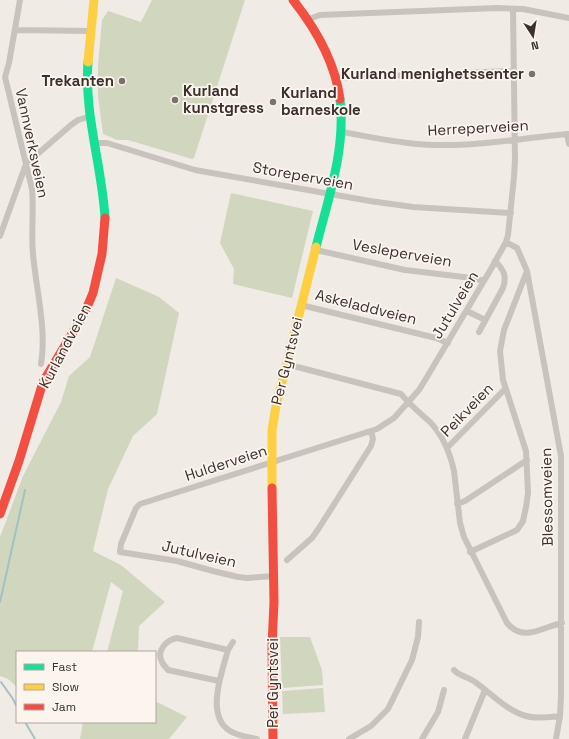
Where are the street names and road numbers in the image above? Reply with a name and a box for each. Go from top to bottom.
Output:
street label: Vannverksveien [12,86,53,200]
street label: Herreperveien [427,115,529,140]
street label: Storeperveien [251,157,355,194]
street label: Vesleperveien [351,234,453,271]
street label: Jutulveien [427,267,482,342]
street label: Askeladdveien [313,285,419,328]
street label: Kurlandveien [34,300,95,391]
street label: Per Gyntsvei [266,315,307,407]
street label: Peikveien [436,379,497,441]
street label: Hulderveien [182,440,269,485]
street label: Blessomveien [536,448,557,546]
street label: Jutulveien [160,536,238,571]
street label: Per Gyntsvei [263,638,282,728]

